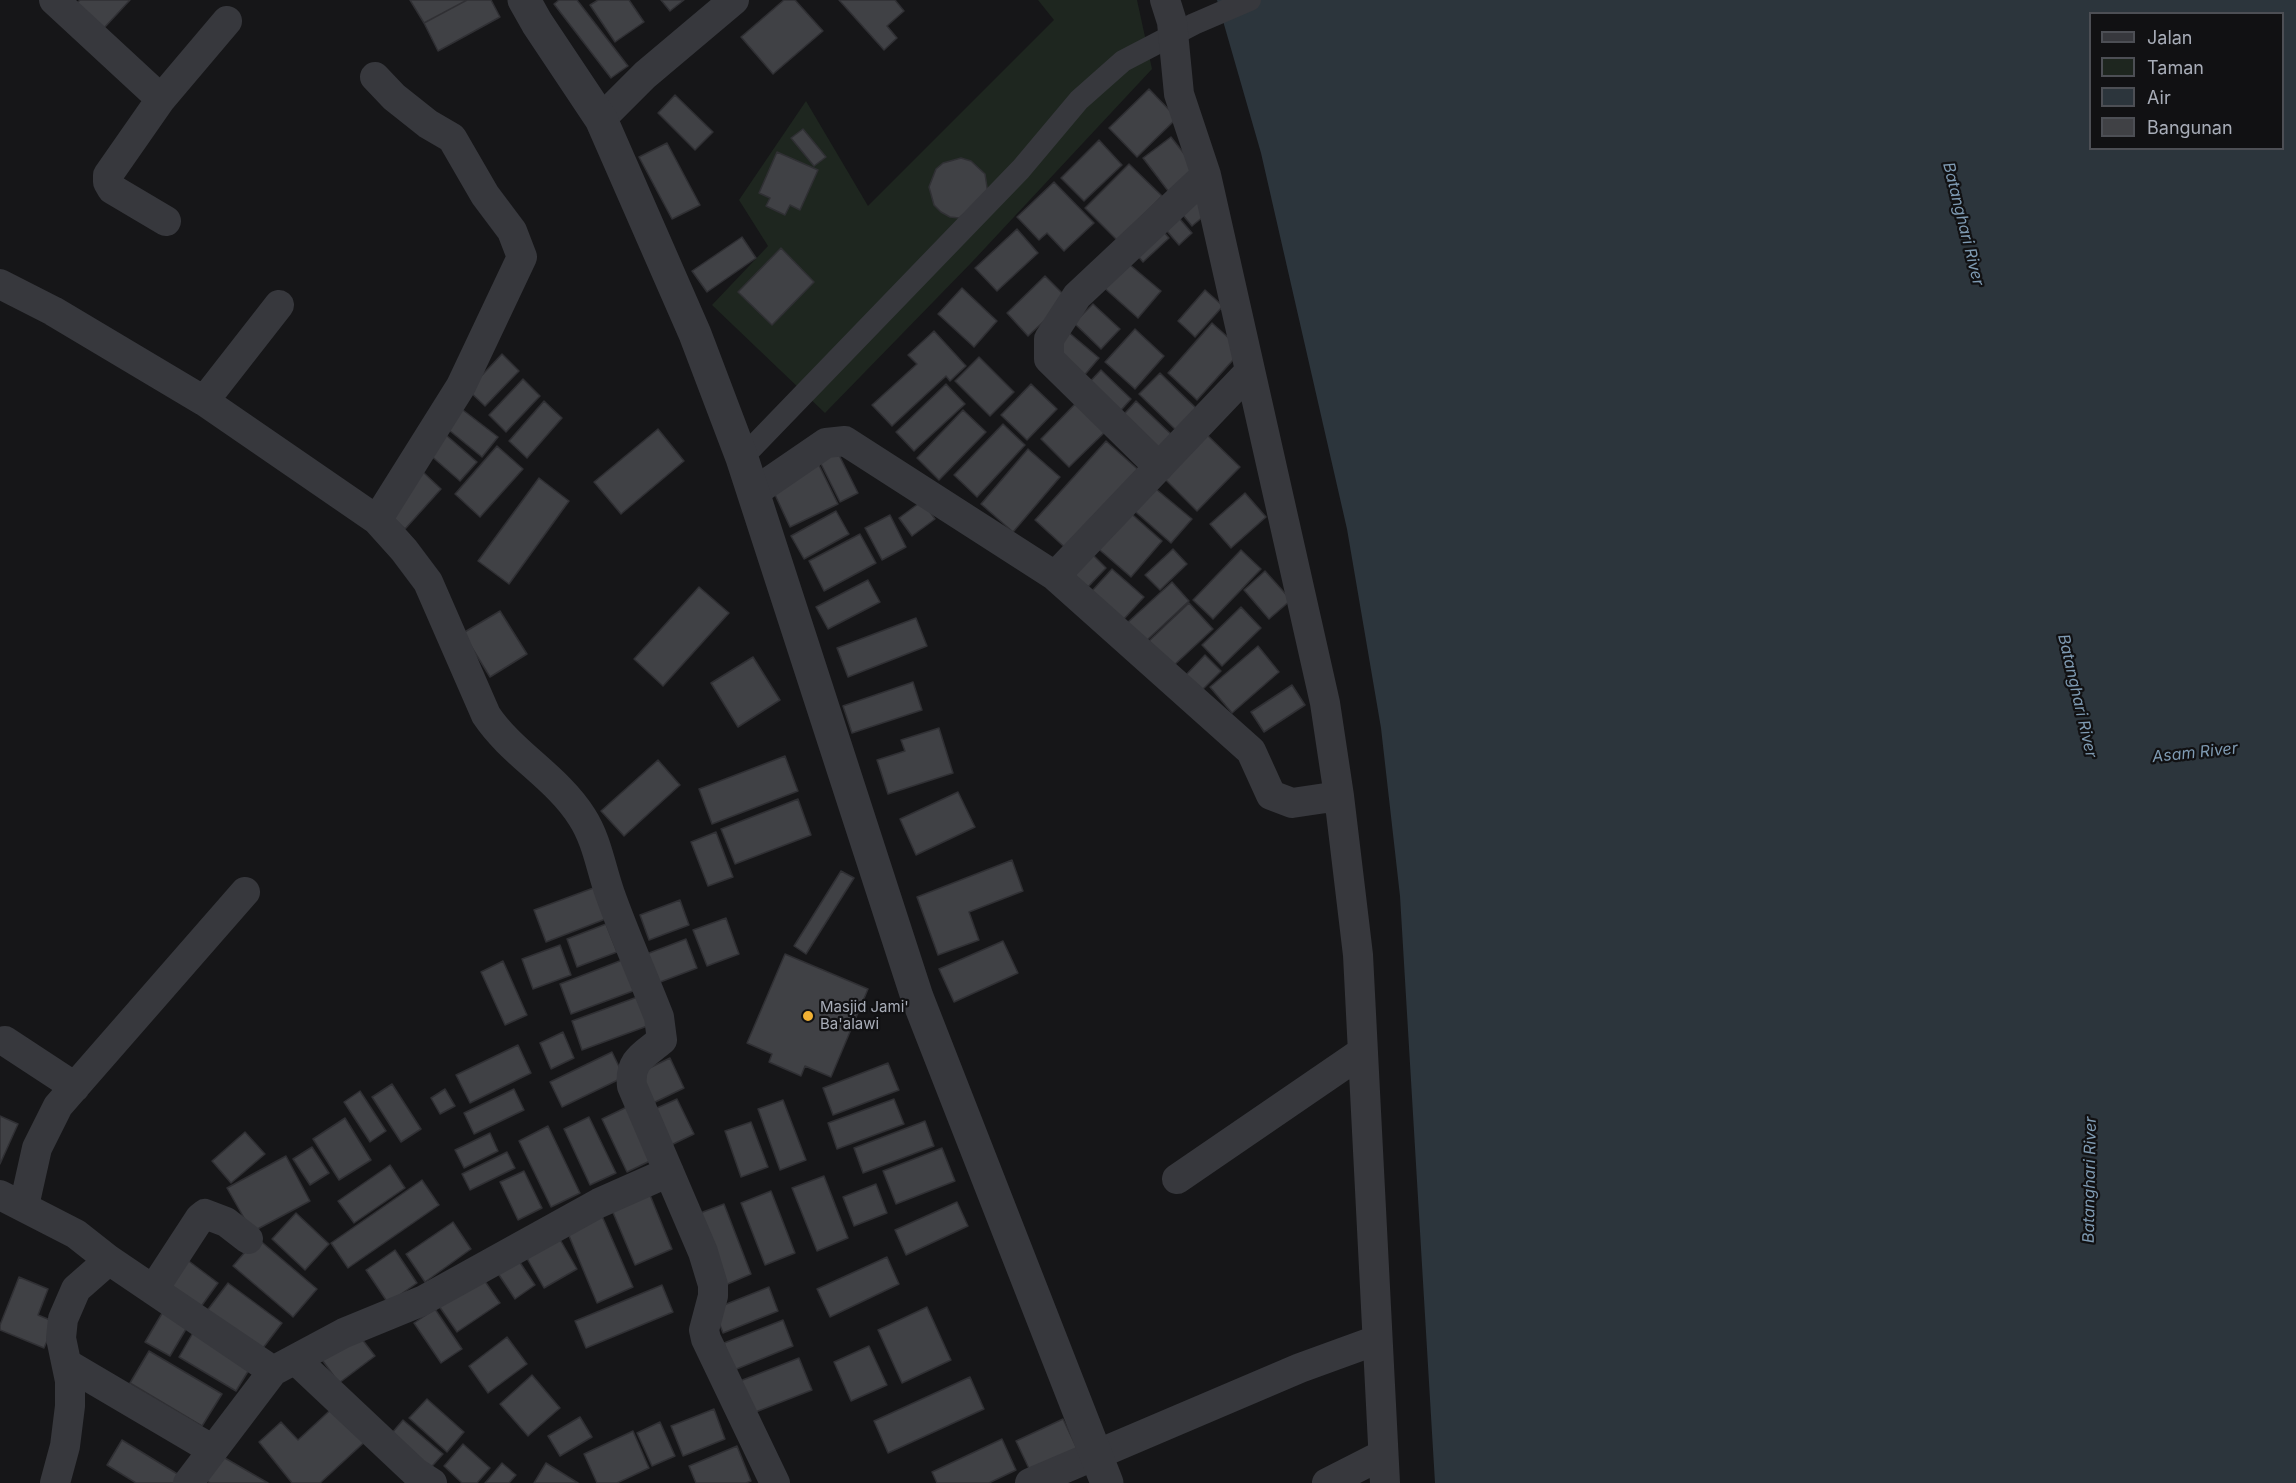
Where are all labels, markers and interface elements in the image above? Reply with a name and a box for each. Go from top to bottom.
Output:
legend [2089,12,2284,150]
text: Jalan [2147,27,2192,48]
text: Taman [2147,57,2204,78]
text: Air [2147,87,2171,108]
text: Bangunan [2147,117,2233,138]
water label: Batanghari River [1938,160,1988,288]
water label: Batanghari River [2053,632,2101,760]
water label: Asam River [2151,739,2239,767]
place label: Masjid Jami' Ba'alawi [820,998,909,1033]
marker: Masjid Jami' Ba'alawi [801,1009,815,1023]
water label: Batanghari River [2079,1117,2101,1243]

